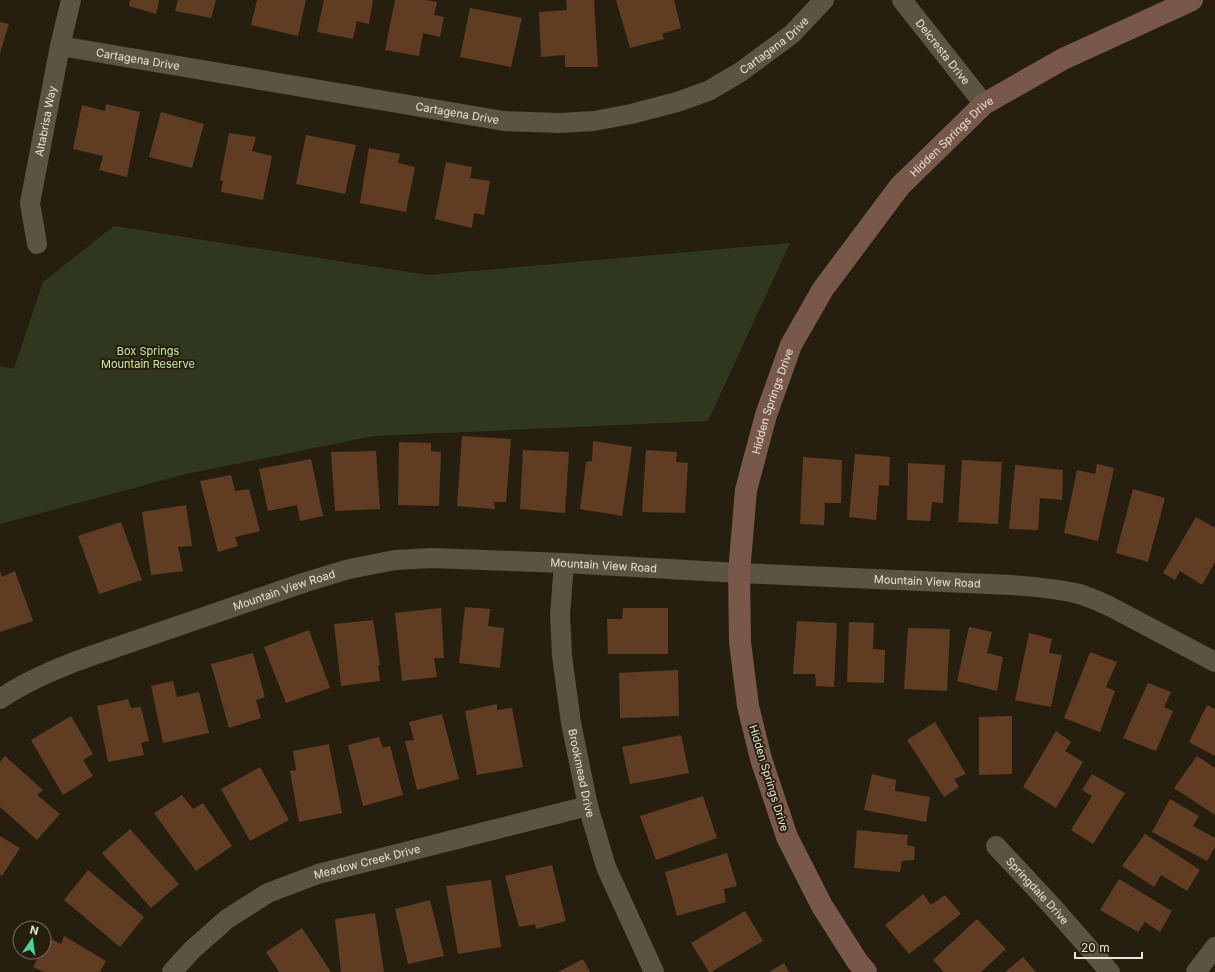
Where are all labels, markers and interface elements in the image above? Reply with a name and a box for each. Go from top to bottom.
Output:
street label: Cartagena Drive [737,14,812,77]
street label: Delcresta Drive [913,16,973,88]
street label: Cartagena Drive [95,45,181,73]
street label: Altabrisa Way [32,85,59,158]
street label: Hidden Springs Drive [907,93,996,180]
street label: Cartagena Drive [414,99,500,127]
park label: Box Springs Mountain Reserve [101,344,195,371]
street label: Hidden Springs Drive [749,346,796,456]
street label: Mountain View Road [550,555,657,575]
street label: Mountain View Road [231,567,337,614]
street label: Mountain View Road [874,572,981,591]
street label: Hidden Springs Drive [746,723,792,833]
street label: Brookmead Drive [565,728,598,819]
street label: Meadow Creek Drive [312,842,422,882]
street label: Springdale Drive [1003,854,1072,927]
north arrow [12,920,52,960]
text: N [29,922,40,938]
scale bar [1075,934,1142,960]
text: 20 m [1081,940,1110,955]

